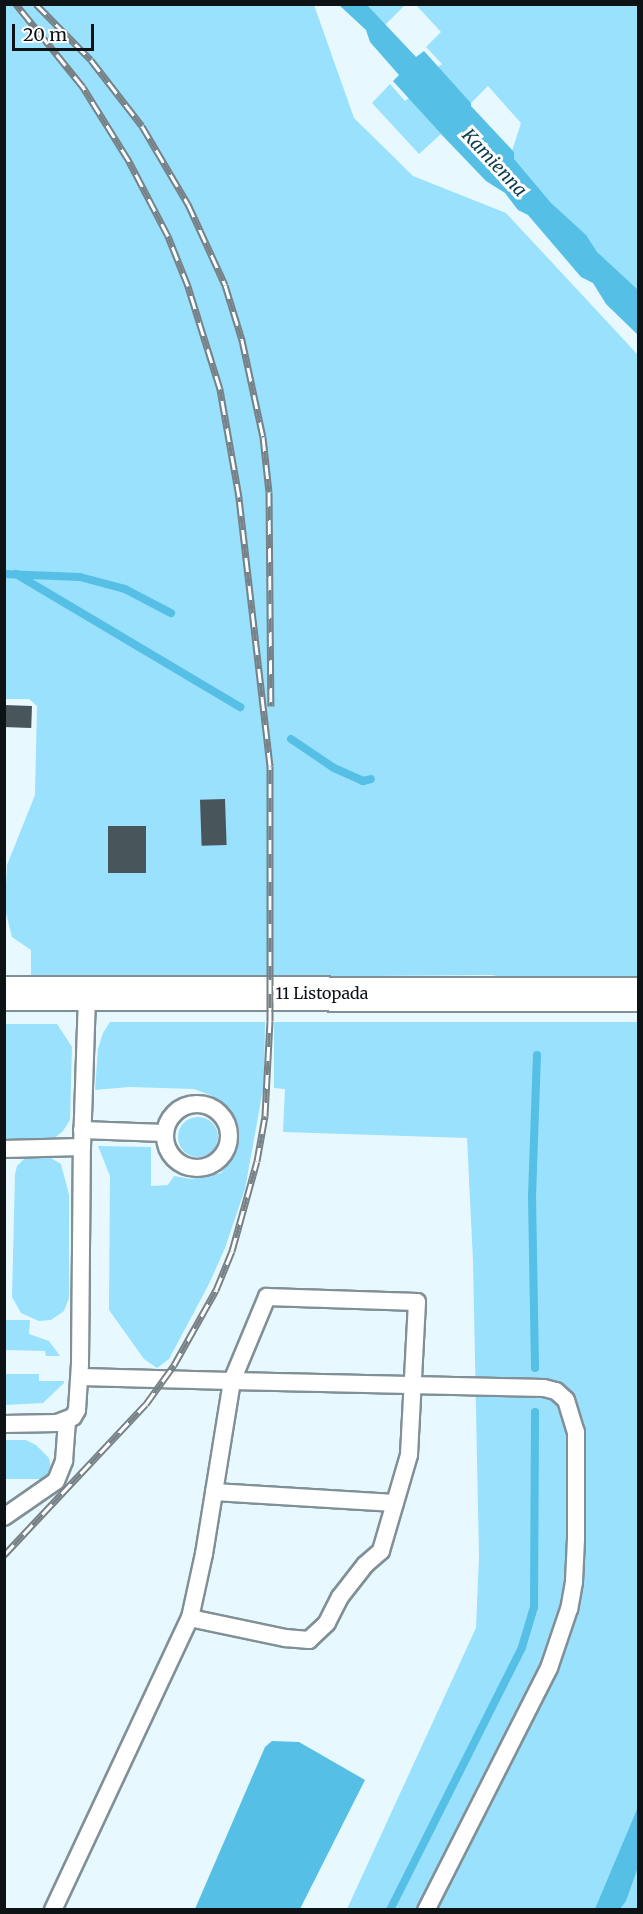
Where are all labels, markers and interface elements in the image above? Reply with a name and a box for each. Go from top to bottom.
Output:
scale bar [15,12,98,50]
text: 20 m [23,23,67,46]
water label: Kamienna [457,125,531,201]
street label: 11 Listopada [276,983,368,1003]

